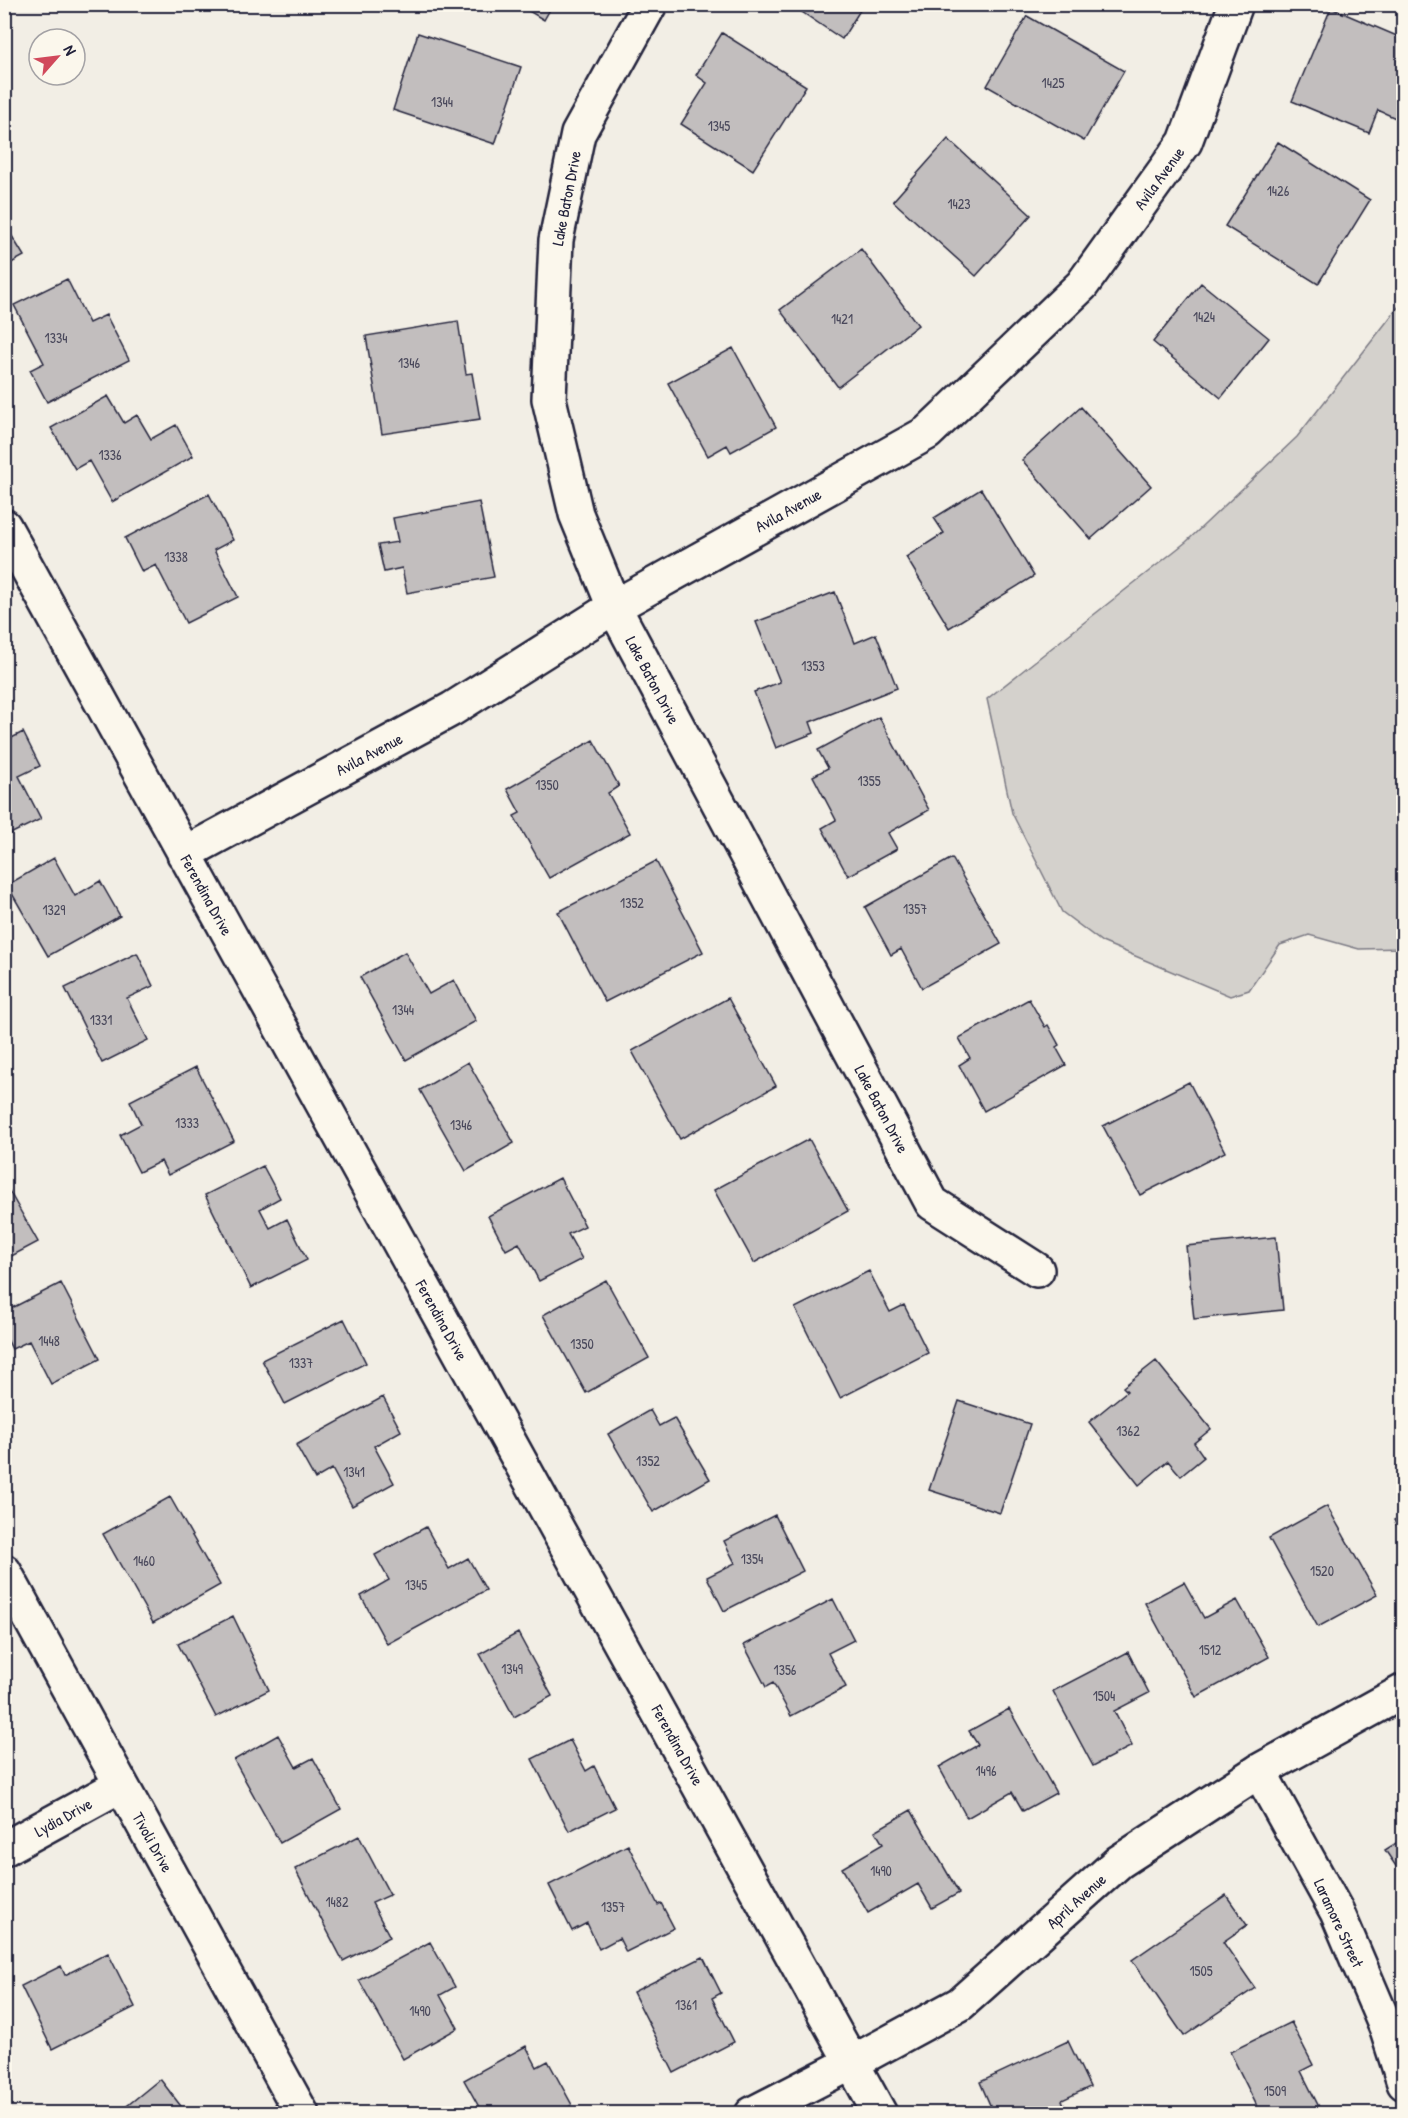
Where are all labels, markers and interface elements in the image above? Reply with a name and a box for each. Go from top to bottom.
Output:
north arrow [27,27,87,87]
text: N [59,41,82,59]
house number: 1425 [1042,73,1064,92]
house number: 1344 [431,92,453,111]
house number: 1345 [708,116,730,135]
street label: Avila Avenue [1129,142,1190,214]
street label: Lake Baton Drive [546,148,586,247]
house number: 1426 [1267,181,1290,200]
house number: 1423 [947,194,971,213]
house number: 1424 [1193,307,1215,326]
house number: 1421 [831,309,853,328]
house number: 1334 [45,328,67,347]
house number: 1346 [398,353,421,372]
house number: 1336 [98,445,122,464]
street label: Avila Avenue [751,482,826,537]
house number: 1338 [164,547,188,566]
street label: Lake Baton Drive [621,632,686,728]
house number: 1353 [801,656,825,675]
street label: Avila Avenue [332,727,407,781]
house number: 1355 [857,771,881,790]
house number: 1350 [535,775,559,794]
street label: Ferendina Drive [175,850,239,940]
house number: 1352 [620,893,644,912]
house number: 1357 [903,899,927,918]
house number: 1329 [42,900,66,919]
house number: 1344 [392,1000,414,1019]
house number: 1331 [90,1010,112,1029]
street label: Lake Baton Drive [850,1061,915,1157]
house number: 1333 [175,1113,199,1132]
house number: 1346 [450,1115,473,1134]
street label: Ferendina Drive [410,1275,474,1365]
house number: 1448 [38,1331,60,1350]
house number: 1350 [570,1334,594,1353]
house number: 1337 [289,1353,313,1372]
house number: 1362 [1116,1421,1140,1440]
house number: 1352 [636,1451,660,1470]
house number: 1341 [343,1462,365,1481]
house number: 1354 [741,1549,763,1568]
house number: 1460 [133,1551,155,1570]
house number: 1520 [1310,1561,1334,1580]
house number: 1345 [405,1575,427,1594]
house number: 1512 [1199,1640,1222,1659]
house number: 1349 [501,1659,523,1678]
house number: 1356 [774,1660,797,1679]
house number: 1504 [1093,1686,1115,1705]
street label: Ferendina Drive [646,1700,710,1790]
house number: 1496 [975,1761,997,1780]
street label: Lydia Drive [30,1792,96,1842]
street label: Tivoli Drive [127,1808,179,1877]
house number: 1490 [870,1861,892,1880]
street label: April Avenue [1042,1868,1111,1934]
street label: Laramore Street [1309,1875,1369,1971]
house number: 1482 [326,1892,349,1911]
house number: 1357 [601,1897,625,1916]
house number: 1505 [1189,1961,1213,1980]
house number: 1361 [675,1995,697,2014]
house number: 1490 [409,2001,431,2020]
house number: 1509 [1264,2081,1286,2100]

